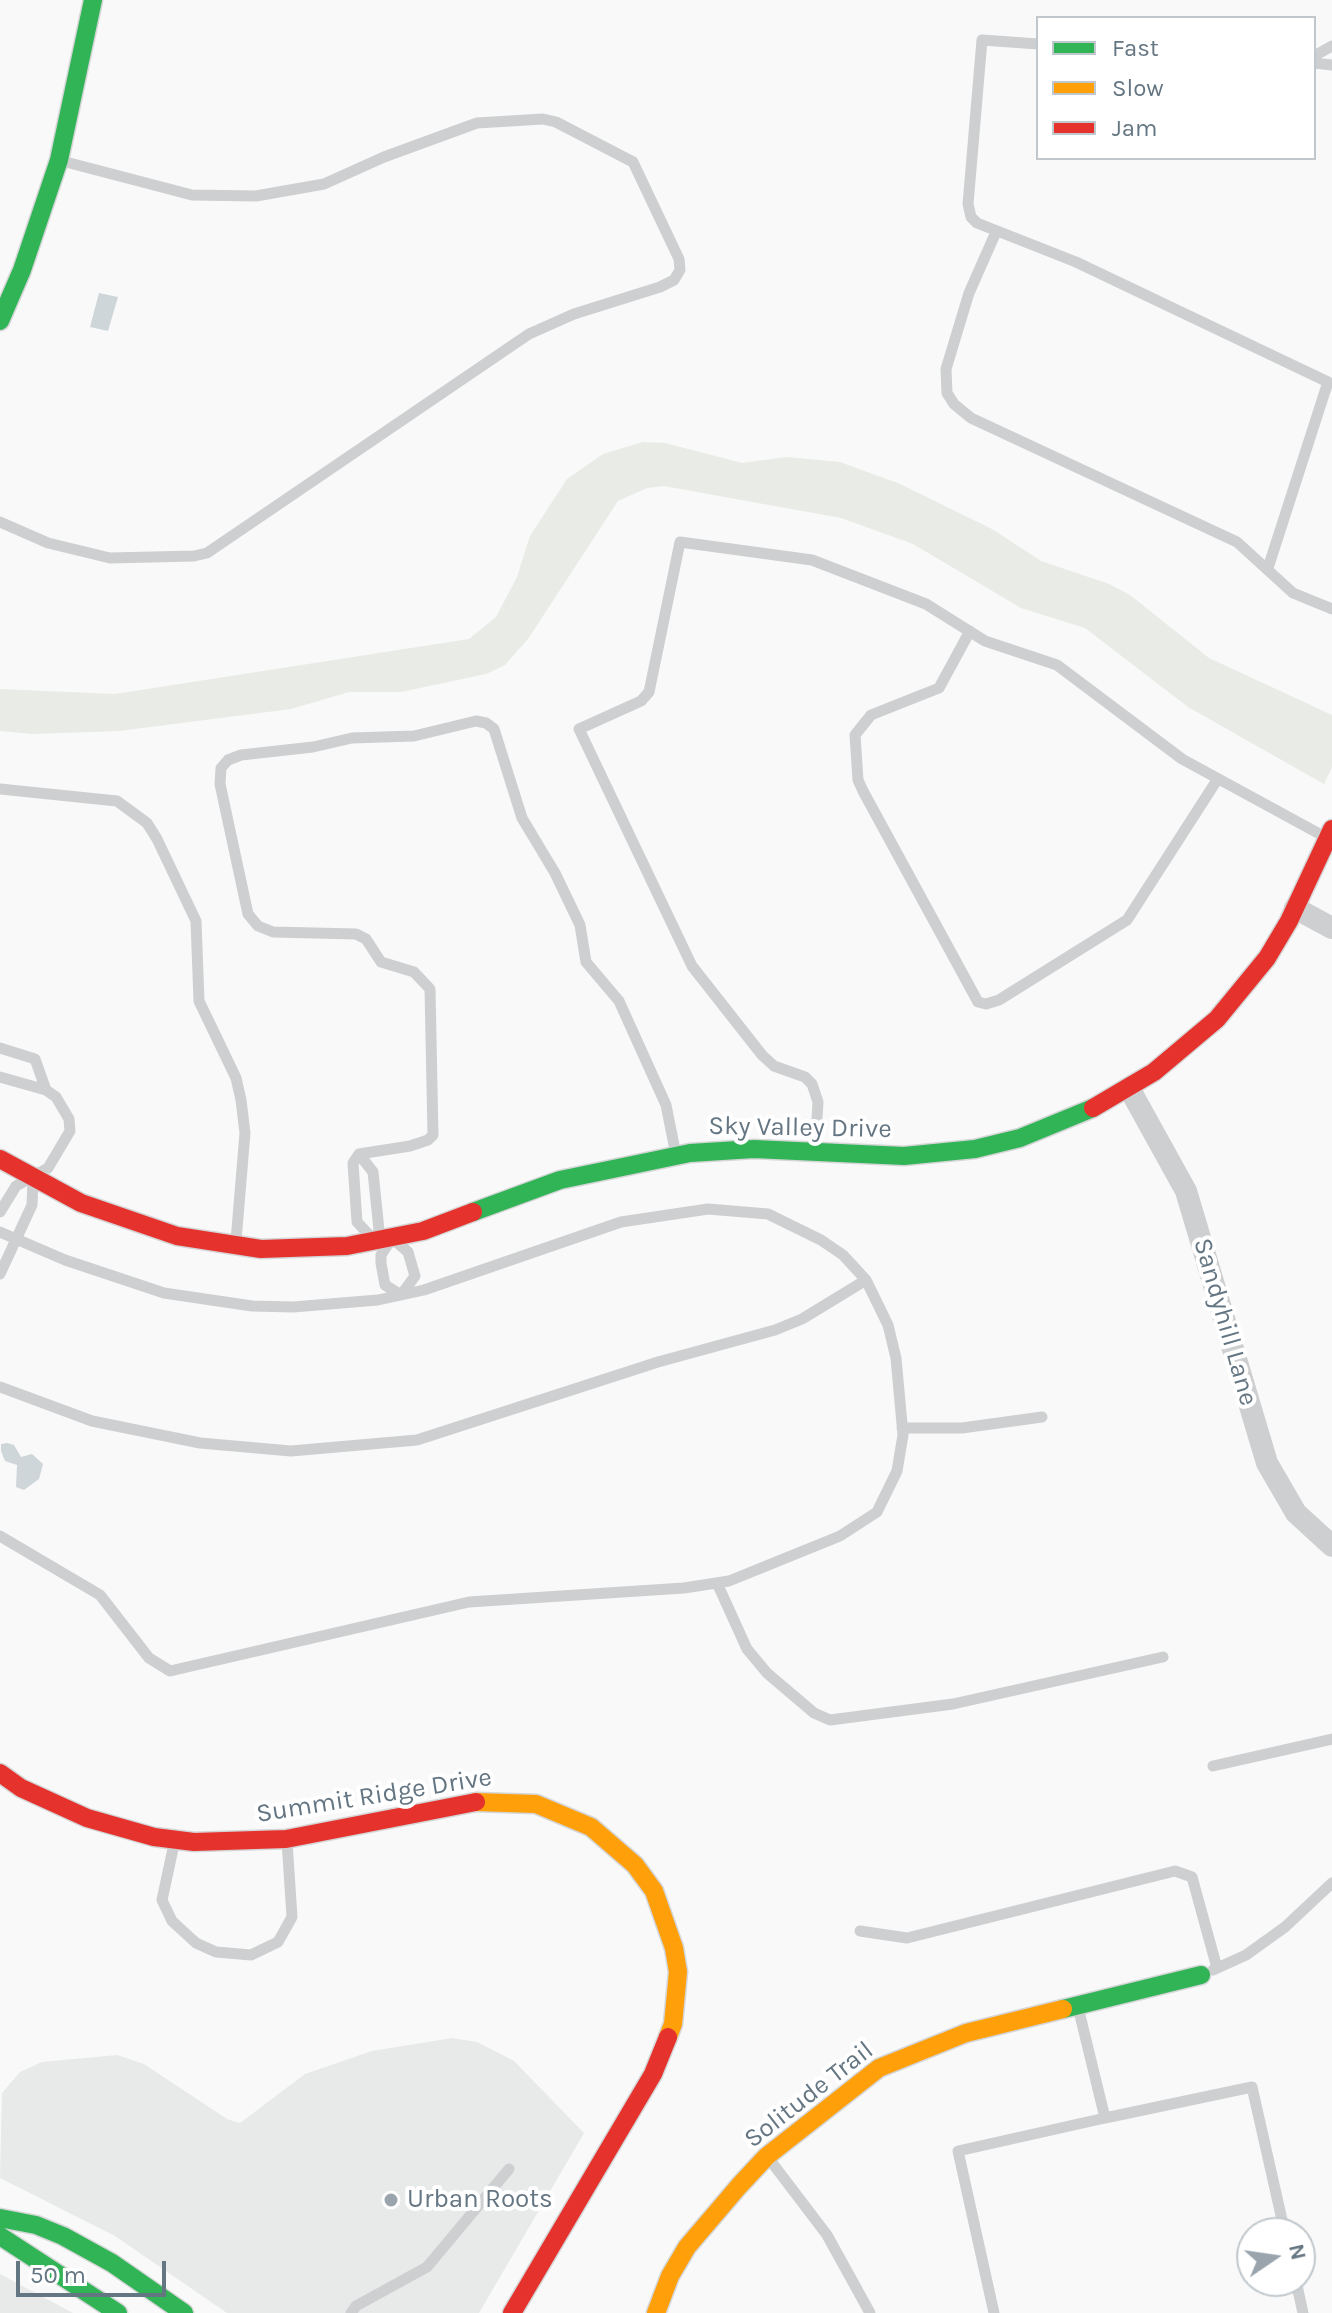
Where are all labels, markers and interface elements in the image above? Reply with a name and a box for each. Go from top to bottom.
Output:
legend [1036,16,1316,160]
text: Fast [1112,34,1159,62]
text: Slow [1112,74,1164,102]
text: Jam [1112,114,1157,142]
street label: Sky Valley Drive [708,1111,892,1145]
street label: Sandyhill Lane [1186,1235,1264,1409]
street label: Summit Ridge Drive [254,1762,494,1830]
street label: Solitude Trail [738,2035,880,2155]
place label: Urban Roots [407,2184,553,2216]
marker: Urban Roots [382,2191,400,2209]
north arrow [1236,2217,1316,2297]
text: N [1283,2241,1312,2263]
scale bar [20,2245,170,2295]
text: 50 m [30,2261,86,2289]

